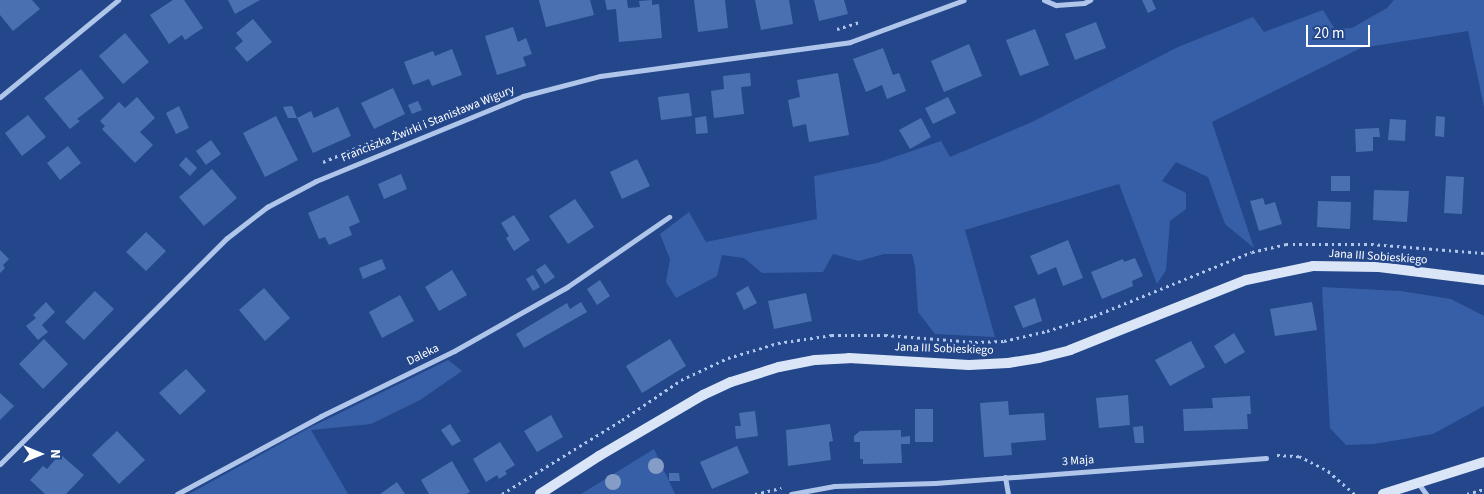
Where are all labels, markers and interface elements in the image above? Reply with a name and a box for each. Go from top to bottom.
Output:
scale bar [1309,15,1373,47]
text: 20 m [1314,23,1344,44]
street label: Franciszka Żwirki i Stanisława Wigury [339,83,517,165]
street label: Jana III Sobieskiego [1328,246,1428,268]
street label: Jana III Sobieskiego [894,340,994,358]
street label: Daleka [404,341,442,369]
north arrow [15,429,65,479]
text: N [45,449,65,459]
street label: 3 Maja [1061,453,1095,469]

